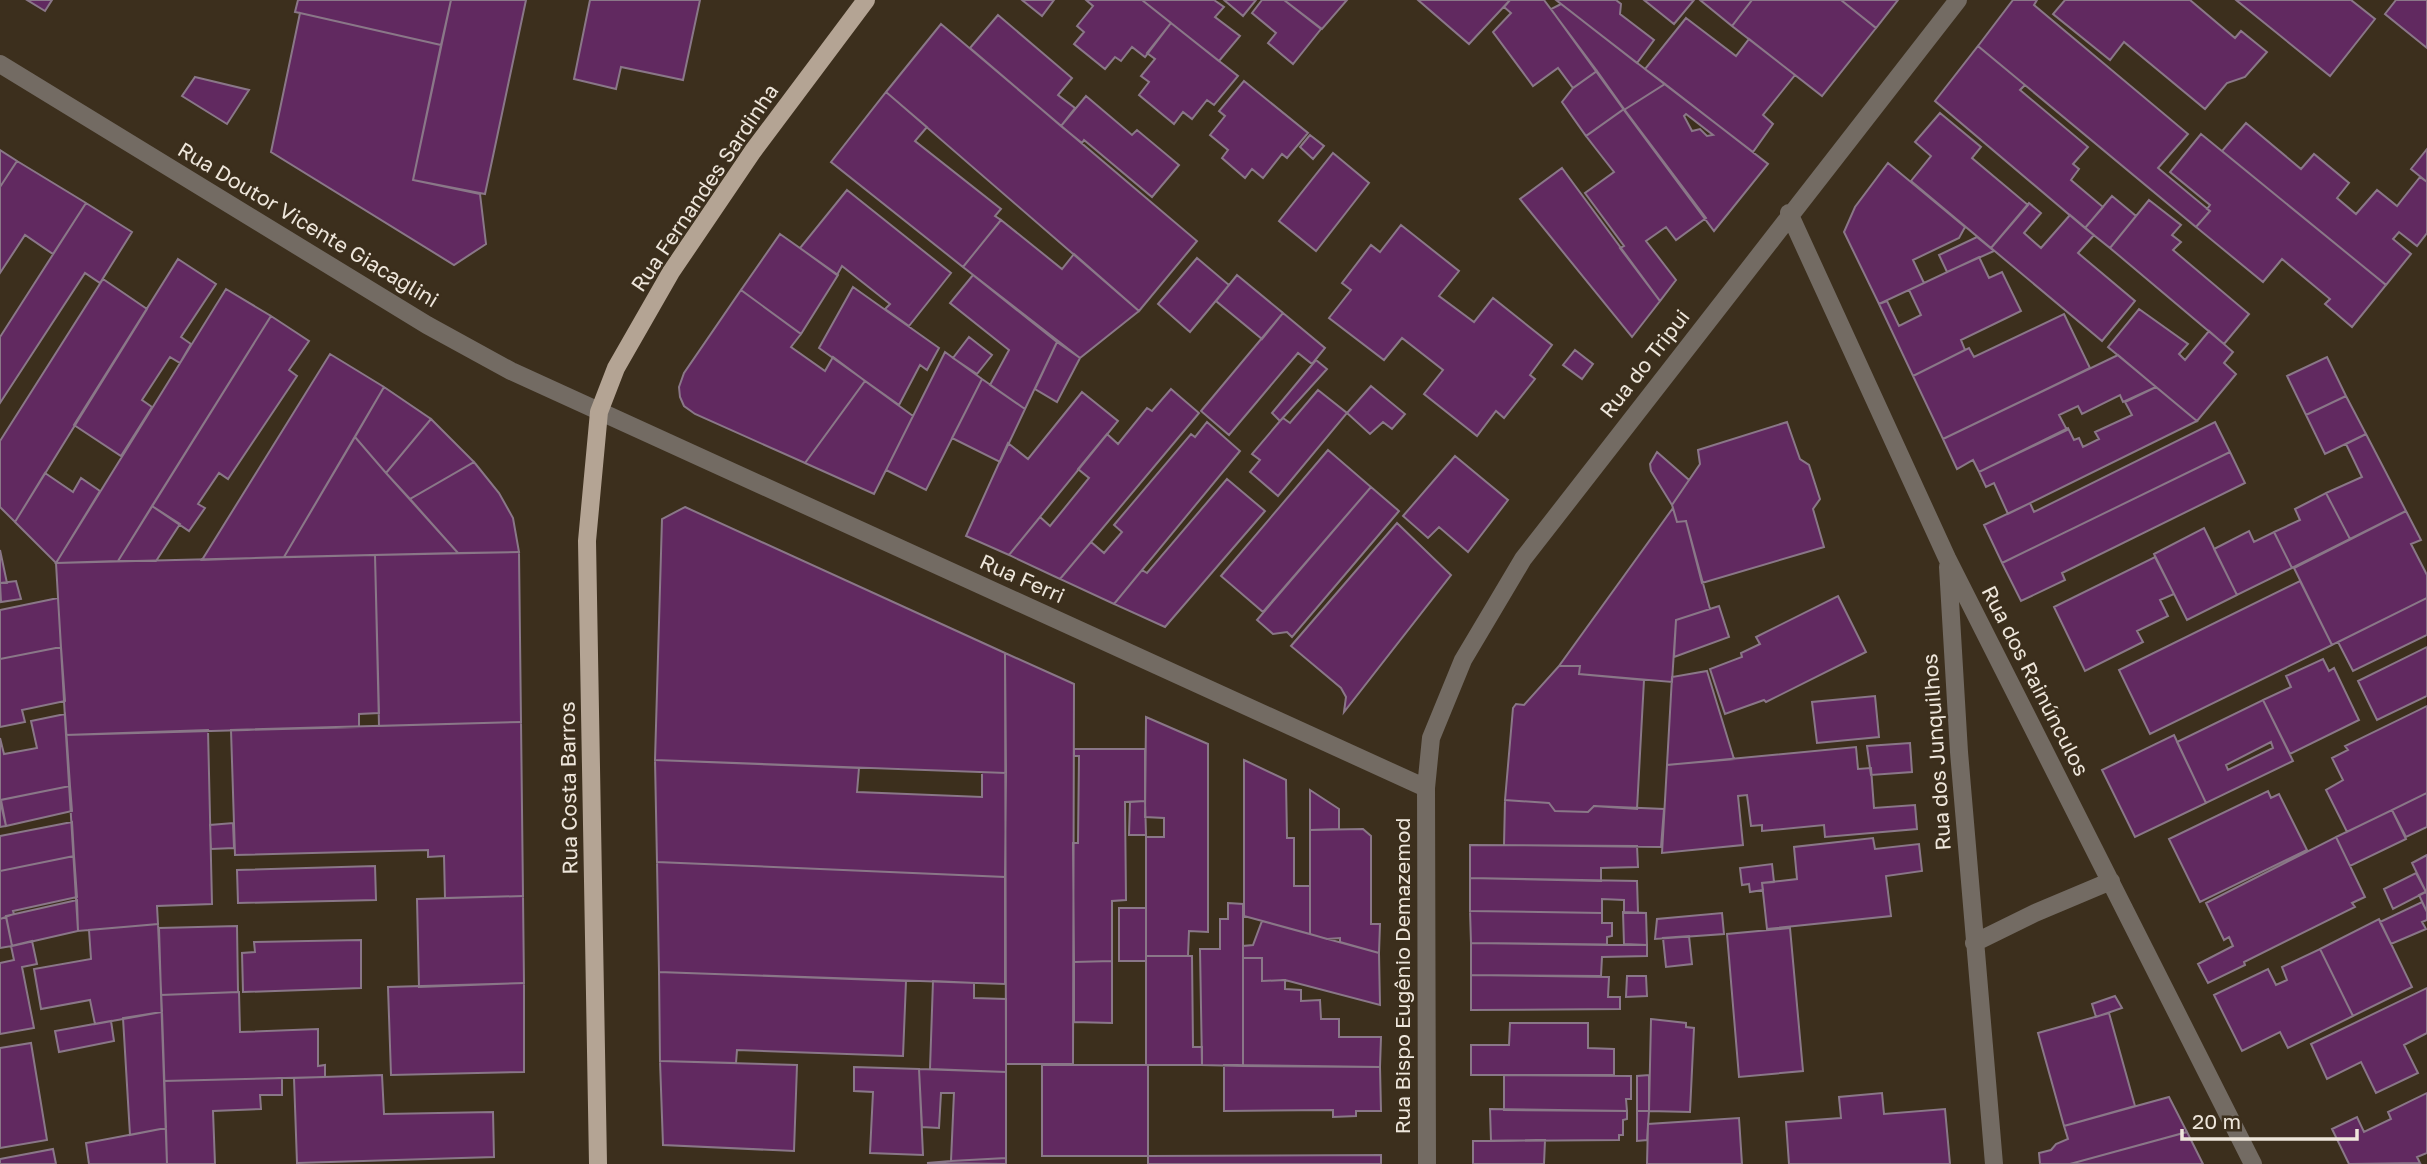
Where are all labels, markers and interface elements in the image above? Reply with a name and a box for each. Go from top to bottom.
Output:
street label: Rua Fernandes Sardinha [625,79,783,296]
street label: Rua Doutor Vicente Giacaglini [173,136,444,312]
street label: Rua do Tripui [1594,304,1695,423]
street label: Rua Ferri [976,548,1069,608]
street label: Rua dos Rainúnculos [1977,581,2095,780]
street label: Rua dos Junquilhos [1916,653,1956,851]
street label: Rua Costa Barros [553,701,583,875]
street label: Rua Bispo Eugênio Demazemod [1389,818,1415,1134]
scale bar [2182,1098,2357,1142]
text: 20 m [2192,1108,2241,1134]

